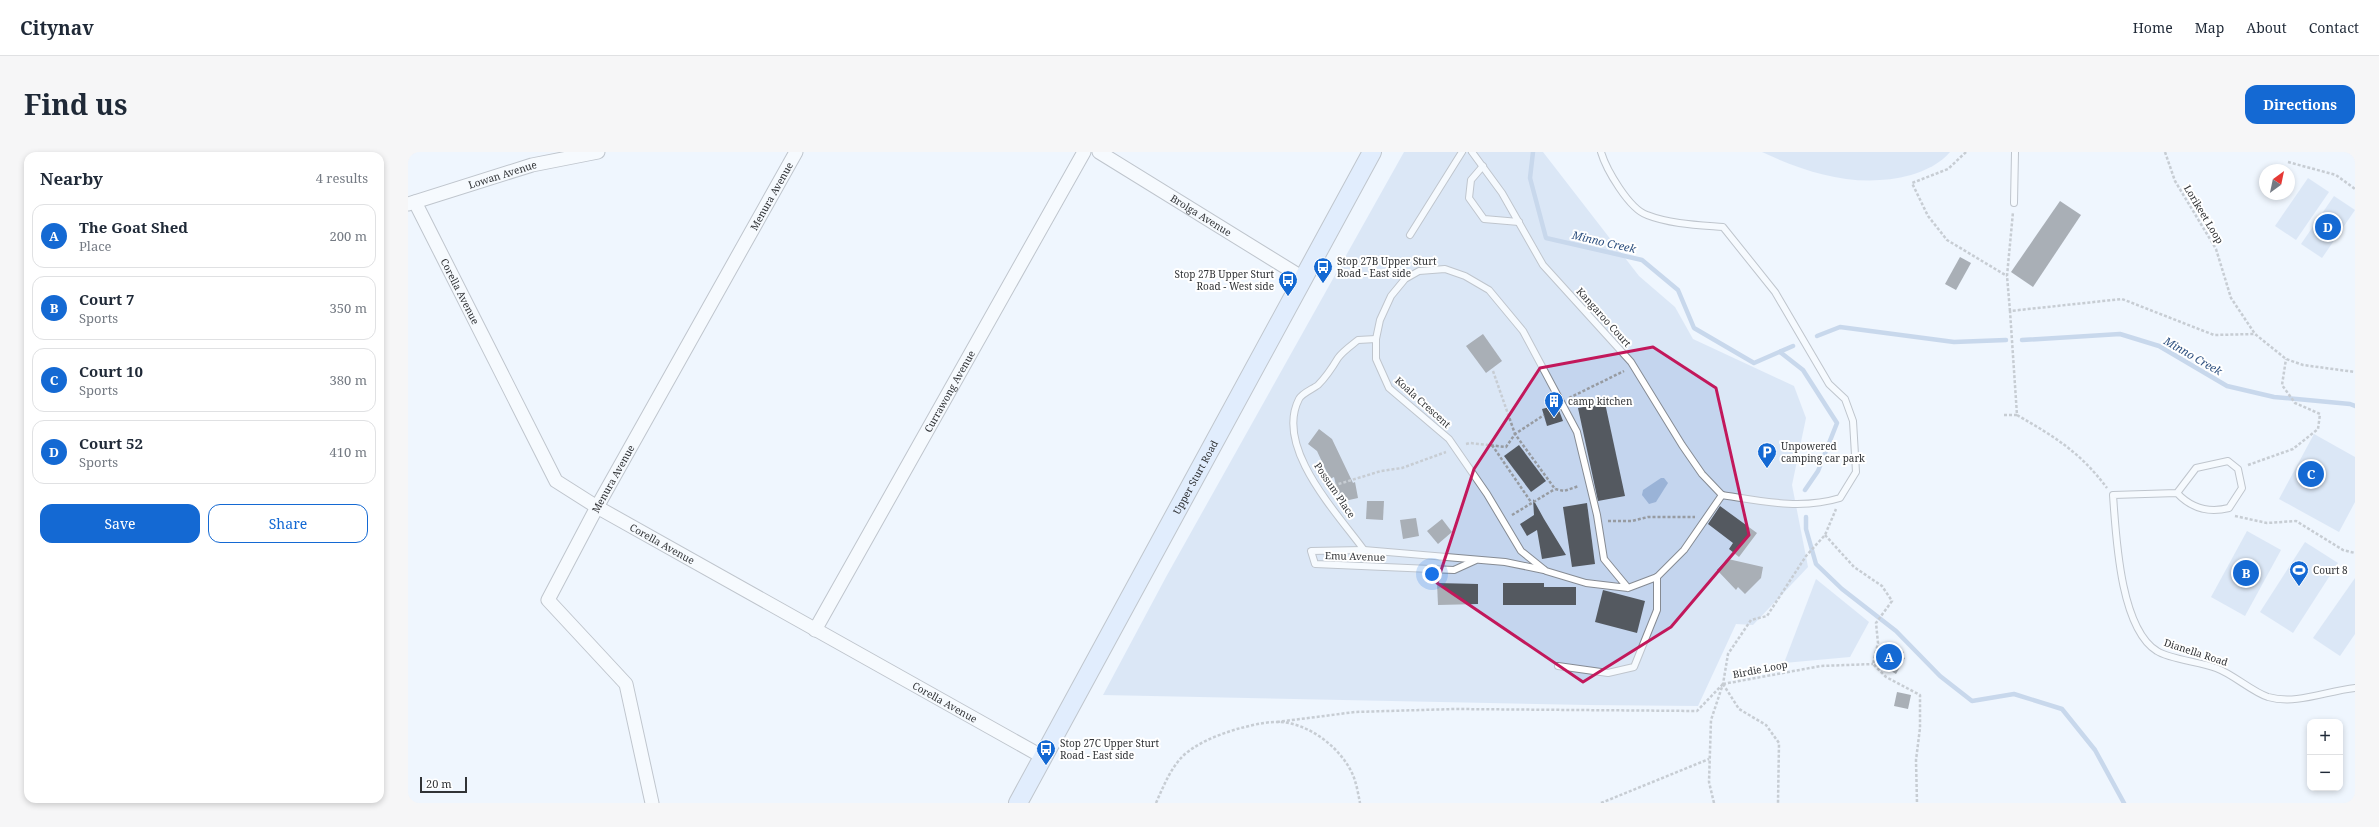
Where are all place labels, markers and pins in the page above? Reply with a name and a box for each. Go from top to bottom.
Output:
pin: D [2315,212,2341,242]
place label: Stop 27B Upper Sturt Road - East side [1337,254,1437,280]
bus stop icon: Stop 27B Upper Sturt Road - East side [1312,256,1334,284]
place label: Stop 27B Upper Sturt Road - West side [1175,267,1274,293]
bus stop icon: Stop 27B Upper Sturt Road - West side [1277,269,1299,297]
building icon: camp kitchen [1543,390,1565,418]
place label: camp kitchen [1568,394,1633,408]
place label: Unpowered camping car park [1781,439,1865,465]
parking icon: Unpowered camping car park [1756,441,1778,469]
pin: C [2298,459,2324,489]
pin: B [2233,558,2259,588]
sports icon: Court 8 [2288,559,2310,587]
place label: Court 8 [2313,563,2348,577]
pin: A [1876,642,1902,672]
place label: Stop 27C Upper Sturt Road - East side [1060,736,1160,762]
bus stop icon: Stop 27C Upper Sturt Road - East side [1035,738,1057,766]

